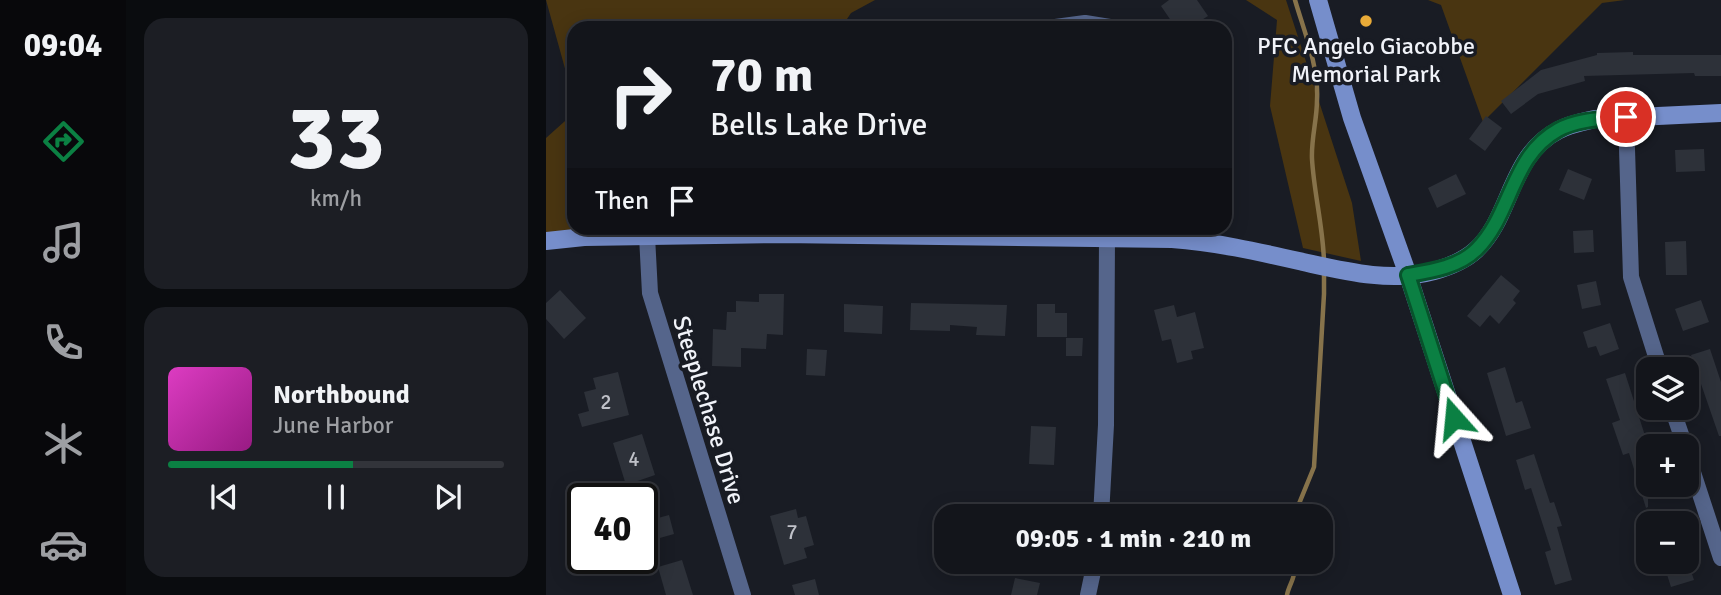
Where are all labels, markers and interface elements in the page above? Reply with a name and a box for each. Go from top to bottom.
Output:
marker: PFC Angelo Giacobbe Memorial Park [1358,13,1374,29]
text: 09:04 [24,26,102,65]
place label: PFC Angelo Giacobbe Memorial Park [1257,31,1475,89]
text: 70 m [710,45,813,105]
icon: right [595,49,686,140]
text: 33 [287,82,385,195]
pin [1596,87,1656,147]
icon: arrive [1607,98,1645,136]
text: Bells Lake Drive [710,105,928,144]
icon: directions [39,117,88,166]
icon: arrive [663,182,701,220]
text: km/h [310,184,362,213]
text: Then [595,185,649,217]
icon: music [39,218,88,267]
street label: Steeplechase Drive [666,312,752,508]
icon: phone [39,318,88,367]
map controls [1636,357,1699,574]
button: layers [1636,357,1699,420]
text: Northbound [273,379,410,411]
position arrow [1417,381,1491,455]
house number: 2 [600,389,612,415]
text: June Harbor [273,411,393,440]
icon: climate [39,419,88,468]
button: + [1636,434,1699,497]
house number: 4 [628,446,640,472]
icon: previous [205,478,243,516]
icon: pause [317,478,355,516]
icon: next [429,478,467,516]
speed limit sign: 40 [567,483,658,574]
button: − [1636,511,1699,574]
house number: 7 [786,519,798,545]
icon: car [39,520,88,569]
text: 09:05 · 1 min · 210 m [1016,523,1251,555]

